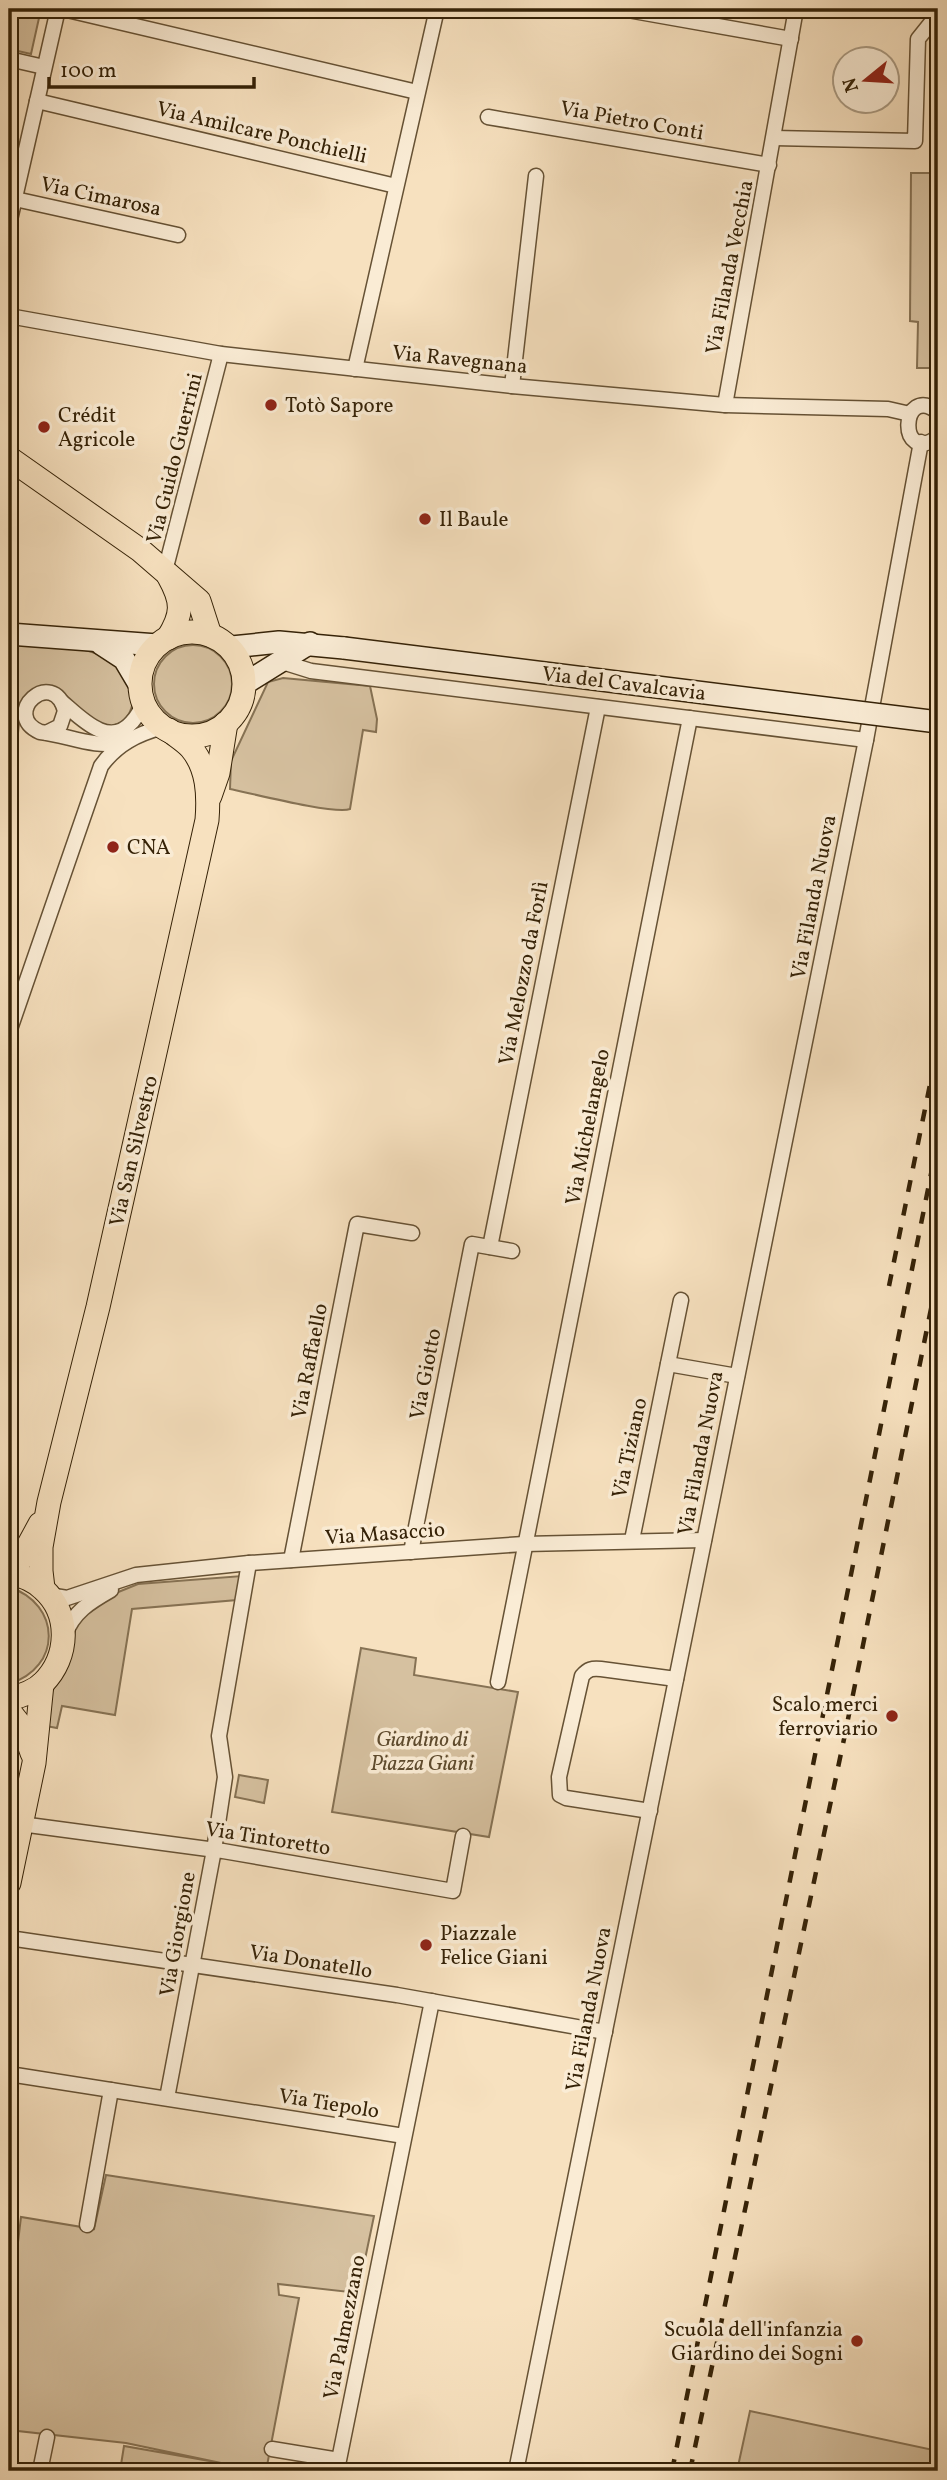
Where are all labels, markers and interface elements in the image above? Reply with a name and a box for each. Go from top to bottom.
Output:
scale bar [49,46,254,90]
north arrow [832,46,902,116]
text: 100 m [60,57,117,86]
text: N [837,74,866,95]
street label: Via Amilcare Ponchielli [154,95,370,172]
street label: Via Pietro Conti [558,95,706,148]
street label: Via Cimarosa [38,171,164,224]
street label: Via Filanda Vecchia [699,178,762,357]
street label: Via Ravegnana [391,339,529,382]
street label: Via Guido Guerrini [140,370,211,547]
place label: Totò Sapore [285,392,394,421]
marker: Totò Sapore [263,397,279,413]
place label: Crédit Agricole [58,402,135,455]
marker: Crédit Agricole [36,419,52,435]
place label: Il Baule [439,506,509,535]
marker: Il Baule [417,511,433,527]
street label: Via del Cavalcavia [540,660,708,709]
street label: Via Filanda Nuova [784,812,845,982]
place label: CNA [127,834,171,863]
marker: CNA [105,839,121,855]
street label: Via Melozzo da Forlì [492,879,557,1068]
street label: Via Michelangelo [559,1047,618,1208]
street label: Via San Silvestro [103,1073,166,1230]
street label: Via Raffaello [285,1301,336,1422]
street label: Via Giotto [403,1326,450,1423]
street label: Via Filanda Nuova [671,1368,732,1538]
street label: Via Tiziano [606,1395,655,1501]
street label: Via Masaccio [324,1516,446,1553]
place label: Scalo merci ferroviario [772,1691,878,1744]
marker: Scalo merci ferroviario [884,1708,900,1724]
park label: Giardino di Piazza Giani [370,1726,474,1779]
street label: Via Tintoretto [203,1815,332,1864]
street label: Via Giorgione [153,1869,204,1999]
place label: Piazzale Felice Giani [440,1920,548,1973]
street label: Via Filanda Nuova [559,1924,620,2094]
marker: Piazzale Felice Giani [418,1937,434,1953]
street label: Via Donatello [247,1938,374,1987]
street label: Via Tiepolo [276,2082,381,2127]
street label: Via Palmezzano [317,2252,374,2402]
place label: Scuola dell'infanzia Giardino dei Sogni [664,2316,843,2369]
marker: Scuola dell'infanzia Giardino dei Sogni [849,2333,865,2349]

